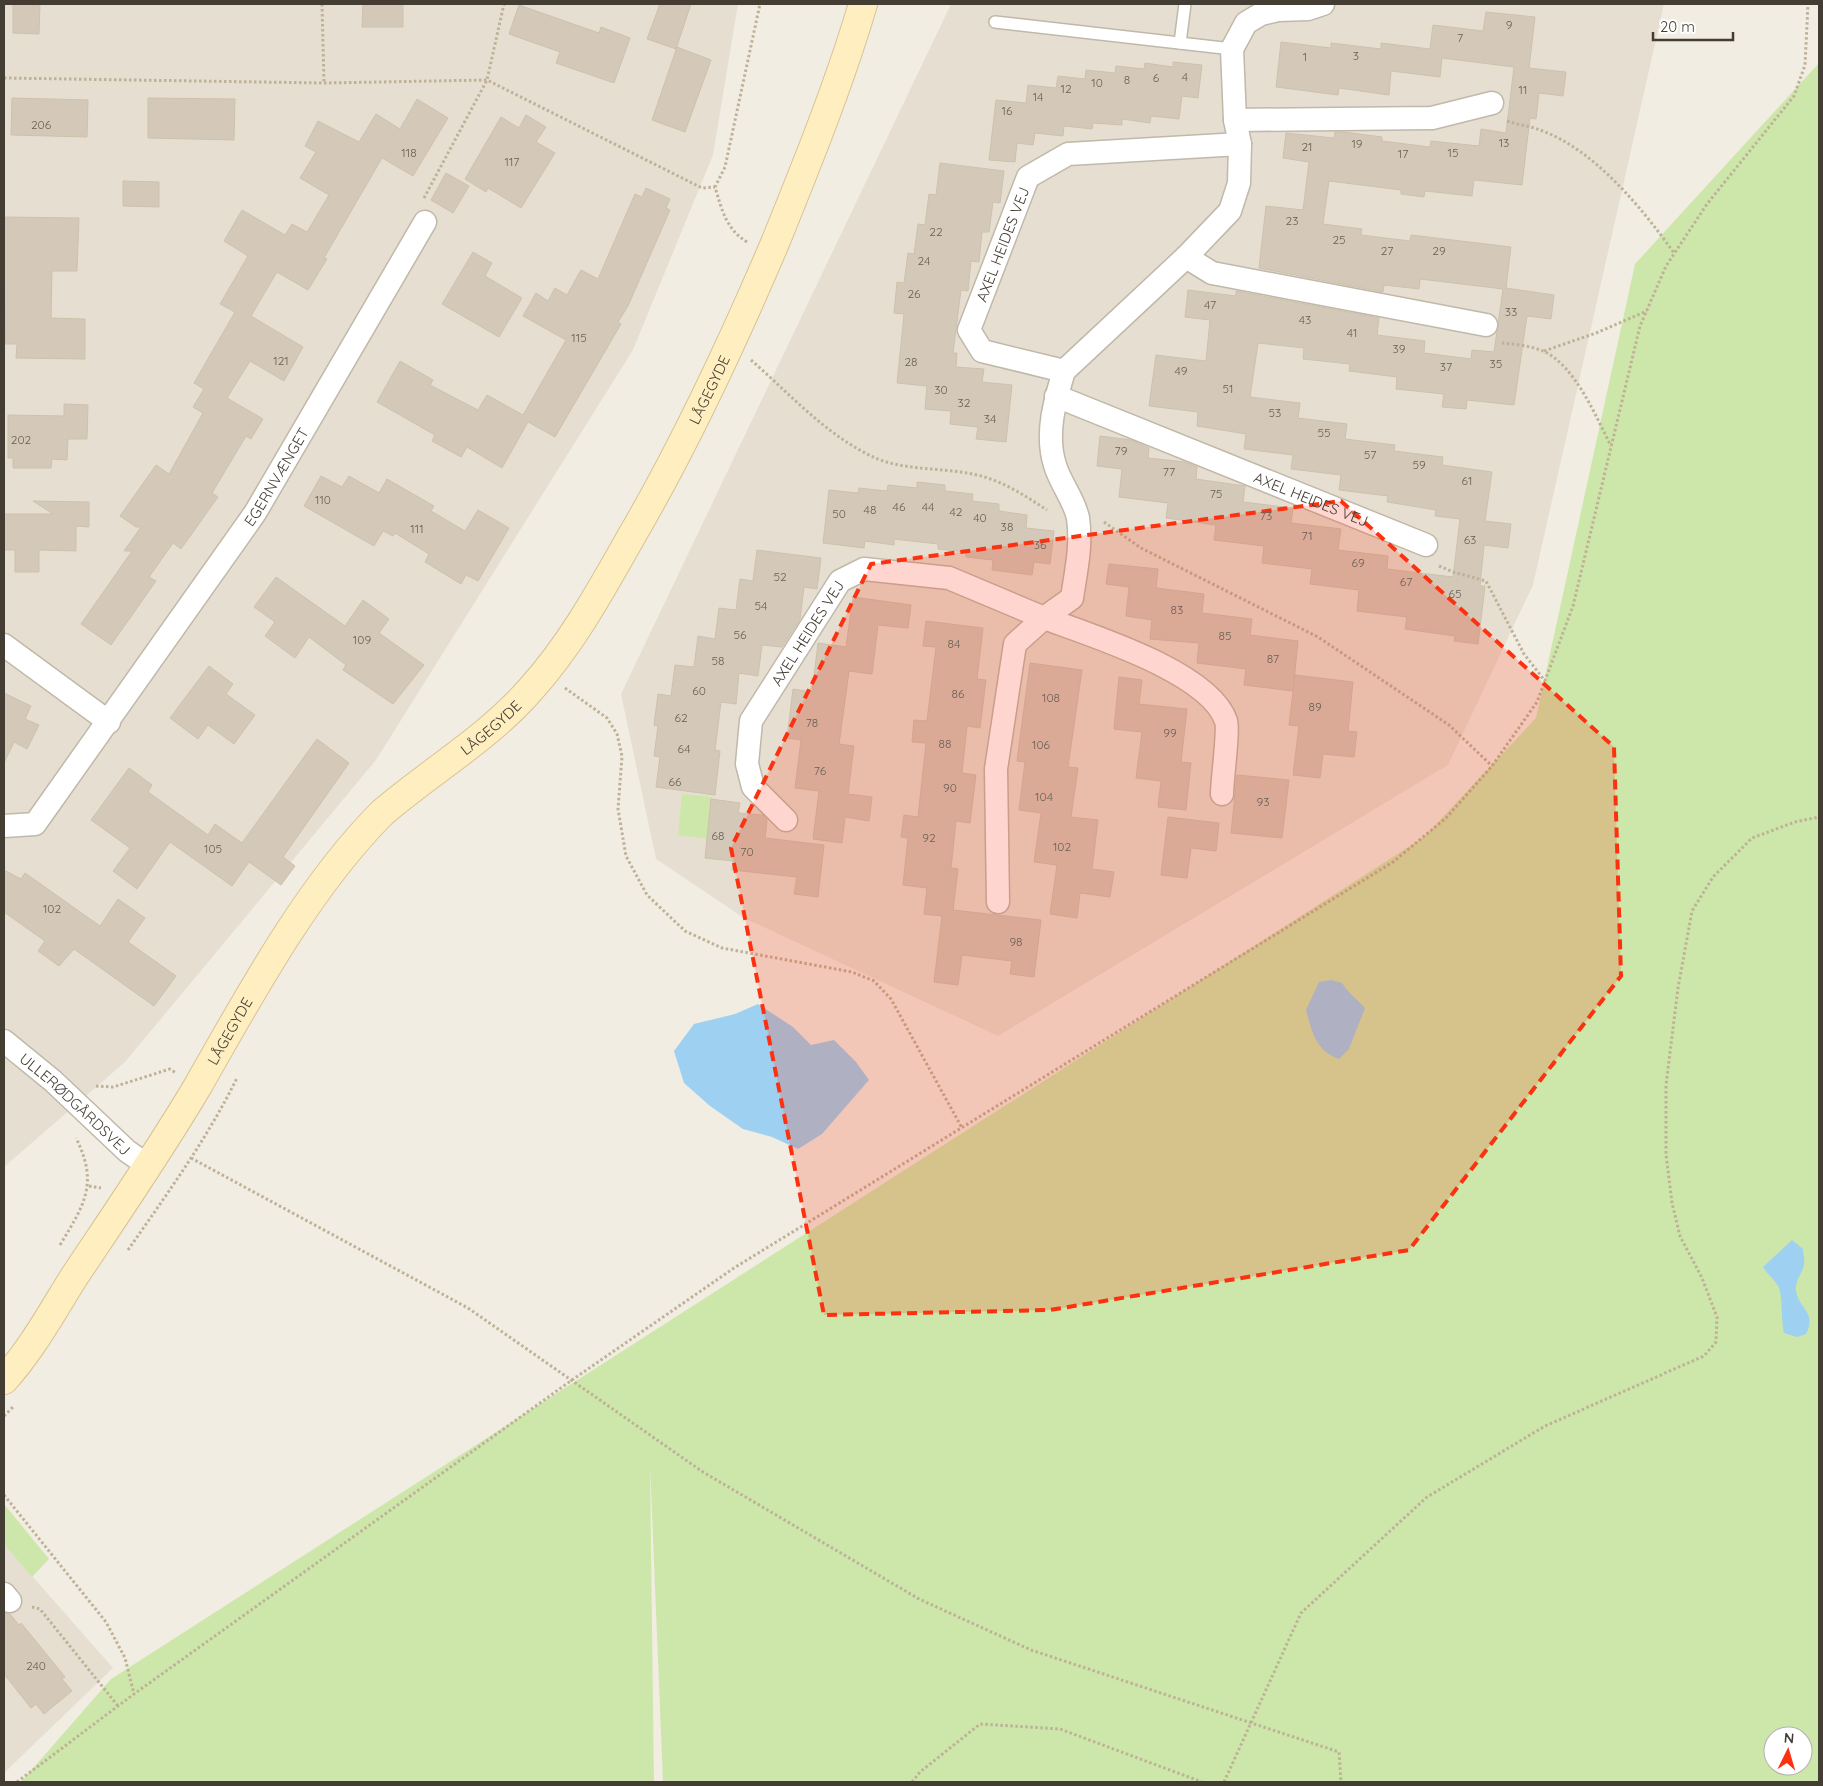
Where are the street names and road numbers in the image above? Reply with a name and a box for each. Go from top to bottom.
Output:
street label: AXEL HEIDES VEJ [971,184,1033,304]
street label: LÅGEGYDE [684,352,734,427]
street label: EGERNVÆNGET [239,424,312,530]
street label: AXEL HEIDES VEJ [1251,467,1371,530]
street label: AXEL HEIDES VEJ [766,577,848,689]
street label: LÅGEGYDE [456,696,525,759]
street label: LÅGEGYDE [203,994,256,1068]
street label: ULLERØDGÅRDSVEJ [16,1048,135,1159]

